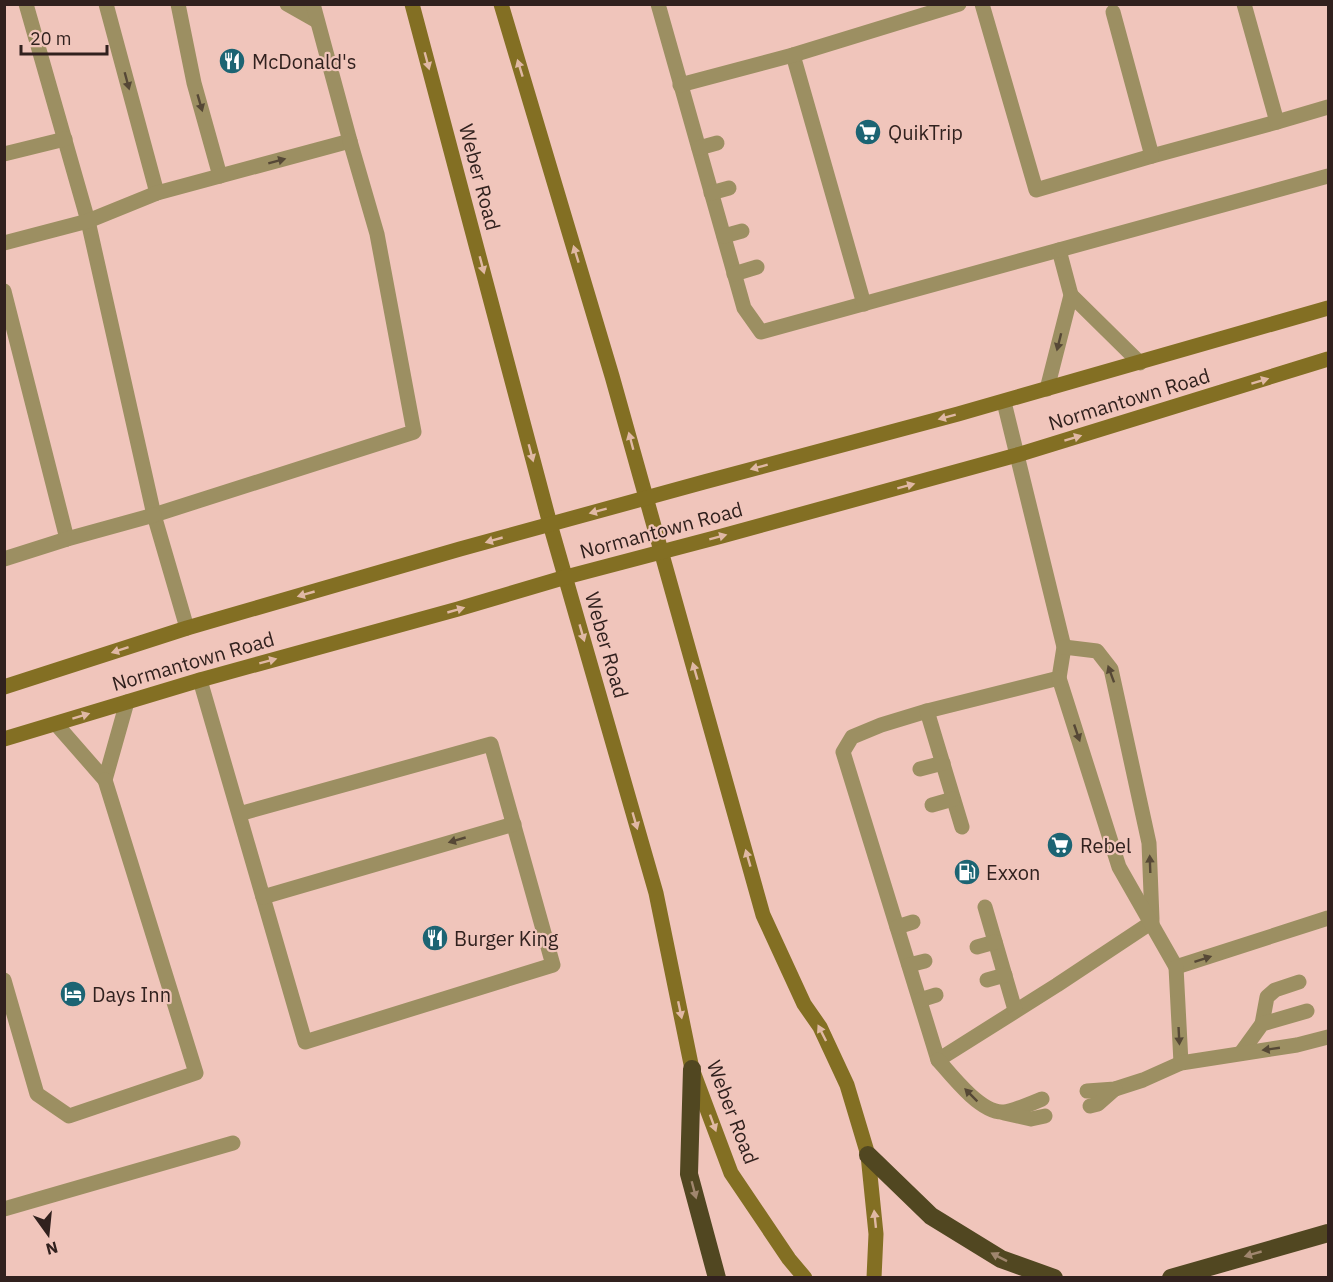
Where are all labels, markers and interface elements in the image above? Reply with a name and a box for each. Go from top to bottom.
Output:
scale bar [21,18,106,56]
text: 20 m [30,27,72,50]
restaurant icon: McDonald's [217,46,247,76]
place label: McDonald's [252,48,357,75]
one-way arrow [423,52,432,70]
one-way arrow [515,59,524,77]
one-way arrow [122,72,132,90]
one-way arrow [195,93,205,112]
supermarket icon: QuikTrip [853,117,883,147]
place label: QuikTrip [888,119,963,146]
street label: Weber Road [453,121,507,233]
one-way arrow [267,155,286,165]
one-way arrow [571,245,580,263]
one-way arrow [477,256,487,274]
one-way arrow [1054,333,1063,351]
street label: Normantown Road [1045,362,1213,436]
one-way arrow [1251,375,1269,385]
one-way arrow [938,413,956,422]
one-way arrow [626,432,635,450]
one-way arrow [1064,433,1082,442]
one-way arrow [527,444,537,462]
one-way arrow [750,463,768,473]
one-way arrow [897,481,915,490]
street label: Normantown Road [577,495,745,565]
one-way arrow [589,507,607,516]
one-way arrow [709,532,727,541]
one-way arrow [484,536,502,545]
street label: Weber Road [579,589,635,701]
one-way arrow [297,590,315,599]
one-way arrow [447,605,465,614]
one-way arrow [578,624,587,642]
street label: Normantown Road [109,625,277,697]
one-way arrow [110,646,128,655]
one-way arrow [259,656,277,665]
one-way arrow [689,662,699,680]
one-way arrow [1105,664,1115,682]
one-way arrow [72,711,90,720]
one-way arrow [1073,724,1082,742]
one-way arrow [631,812,640,830]
supermarket icon: Rebel [1045,830,1075,860]
place label: Rebel [1080,832,1132,859]
one-way arrow [448,836,466,845]
one-way arrow [742,849,752,867]
one-way arrow [1145,854,1154,873]
fuel station icon: Exxon [952,857,982,887]
place label: Exxon [986,859,1040,886]
restaurant icon: Burger King [420,923,450,953]
place label: Burger King [454,925,559,952]
one-way arrow [1194,954,1212,963]
hotel icon: Days Inn [58,979,88,1009]
place label: Days Inn [92,981,171,1008]
one-way arrow [675,1001,685,1020]
one-way arrow [817,1025,827,1042]
one-way arrow [1175,1027,1184,1046]
one-way arrow [1262,1045,1281,1054]
street label: Weber Road [701,1056,765,1168]
one-way arrow [964,1088,978,1102]
one-way arrow [708,1115,718,1133]
one-way arrow [690,1181,699,1199]
north arrow [18,1204,78,1264]
one-way arrow [870,1210,880,1229]
text: N [44,1237,60,1260]
one-way arrow [1244,1250,1262,1260]
one-way arrow [991,1252,1008,1262]

